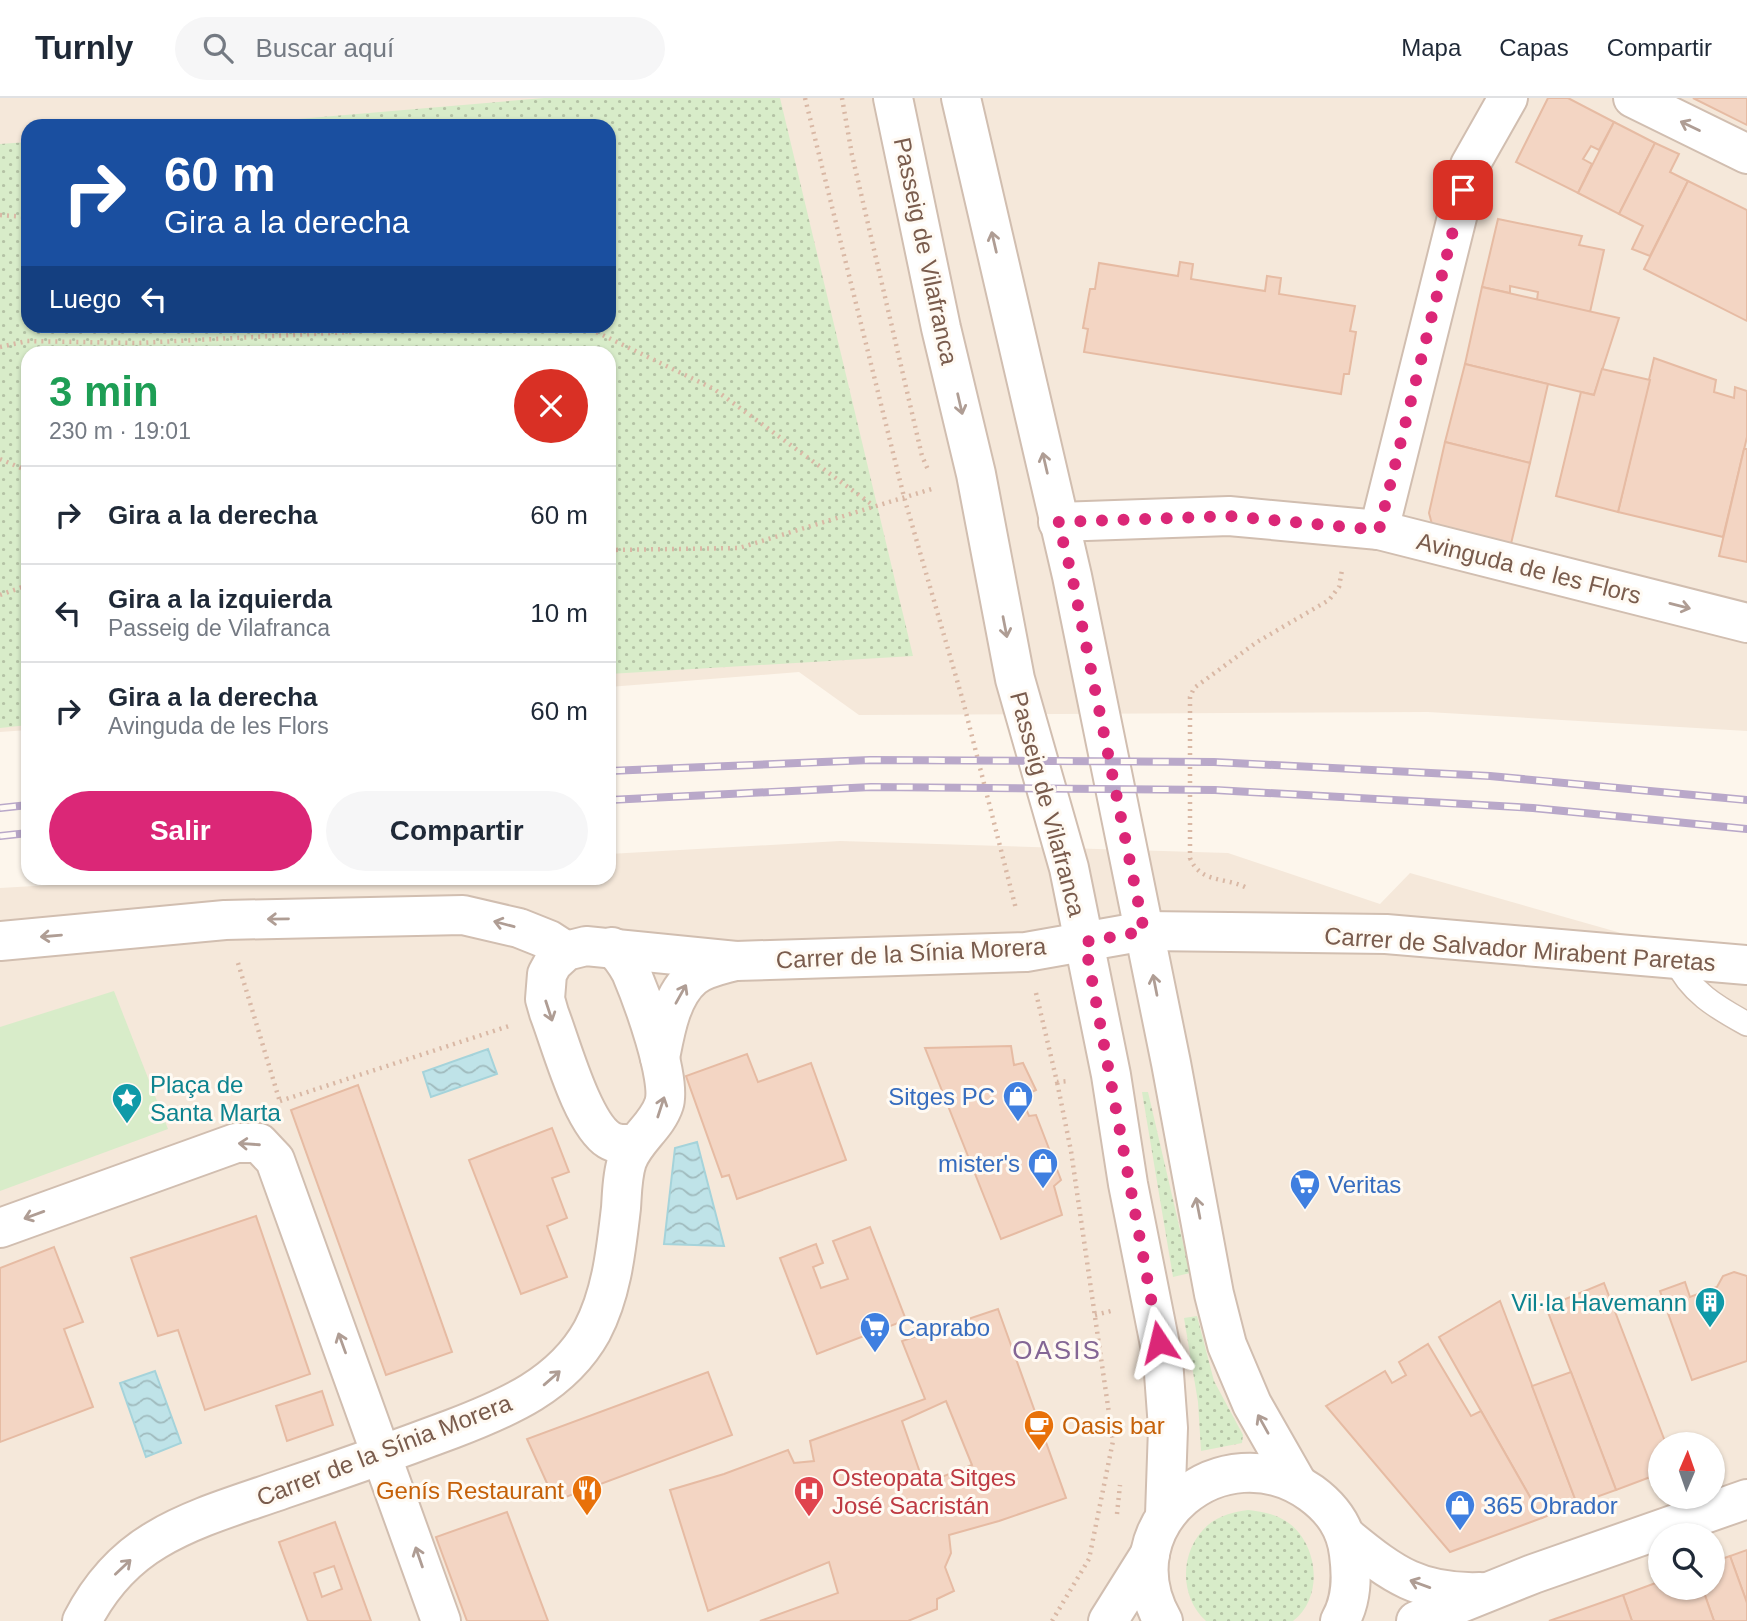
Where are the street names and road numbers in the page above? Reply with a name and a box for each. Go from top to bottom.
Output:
street label: Passeig de Vilafranca [889,135,963,368]
street label: Avinguda de les Flors [1414,527,1644,609]
street label: Passeig de Vilafranca [1005,689,1091,920]
street label: Carrer de Salvador Mirabent Paretas [1323,922,1717,976]
street label: Carrer de la Sínia Morera [775,932,1048,974]
street label: Carrer de la Sínia Morera [253,1389,516,1511]

